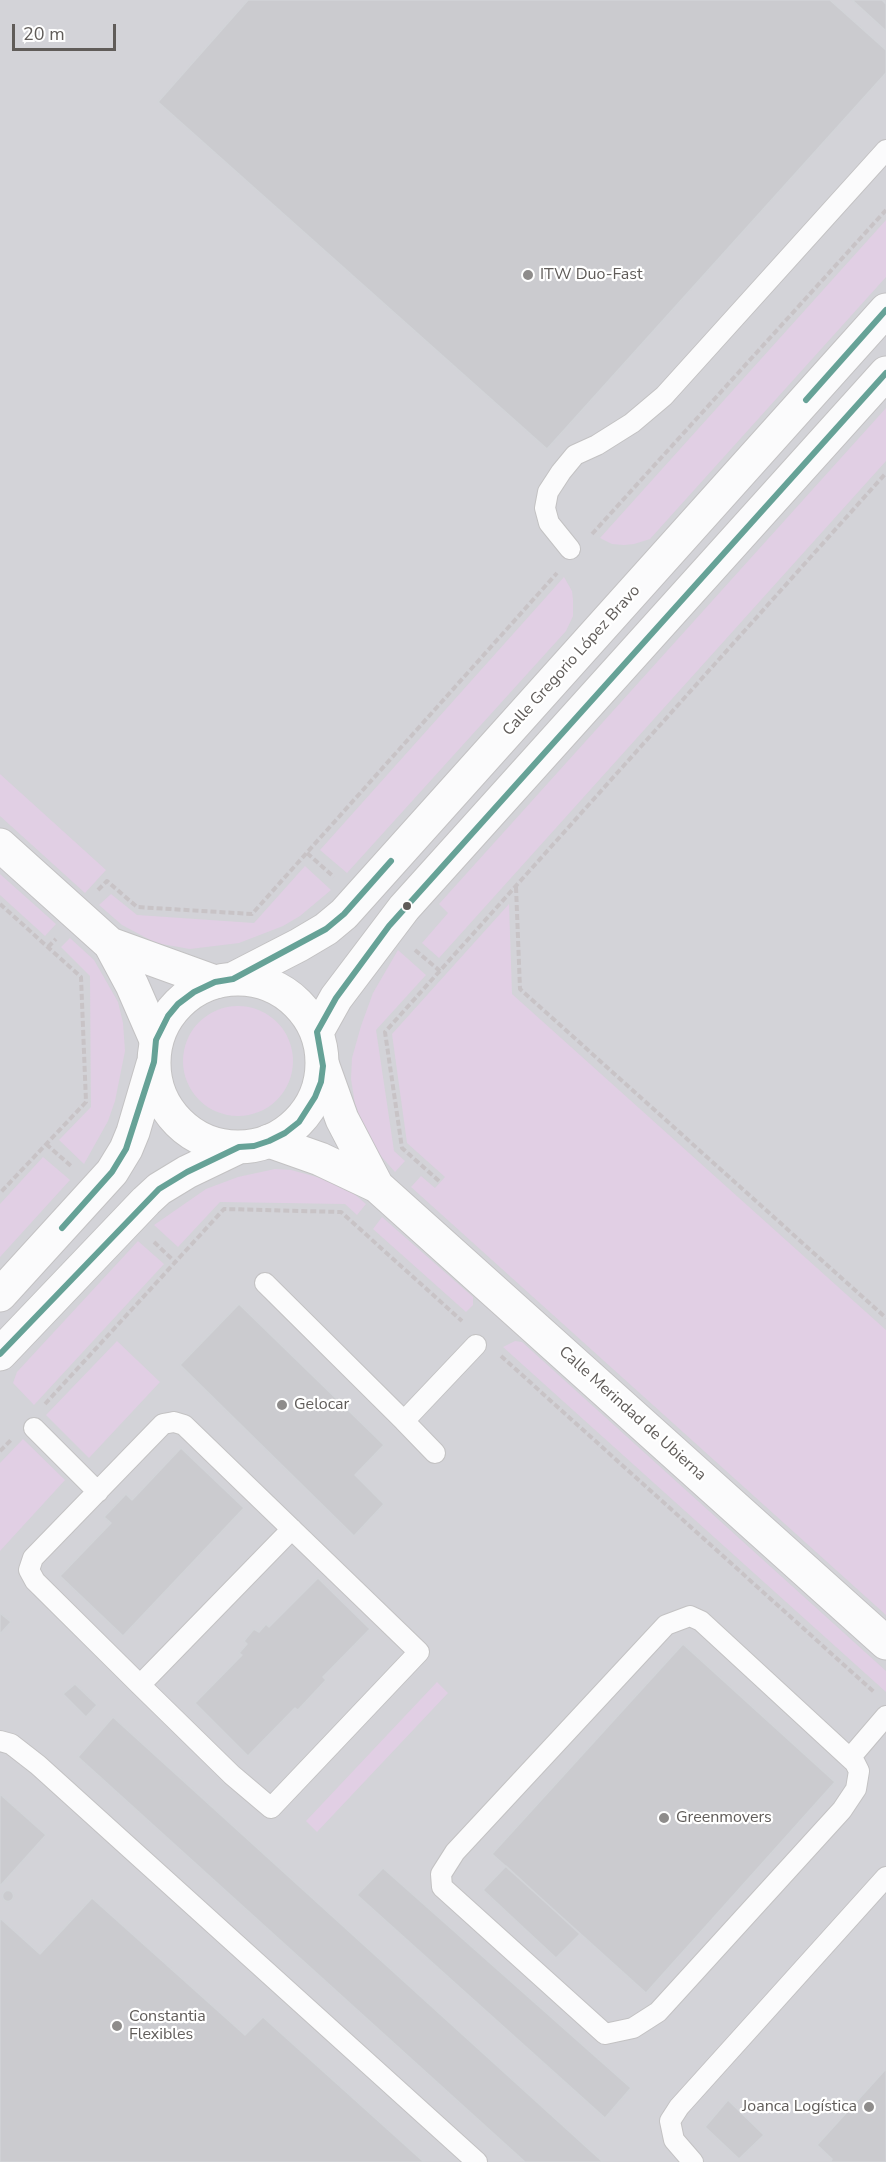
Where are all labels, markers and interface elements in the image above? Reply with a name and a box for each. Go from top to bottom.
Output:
scale bar [15,12,118,50]
text: 20 m [23,22,65,46]
place label: ITW Duo-Fast [540,265,643,285]
marker: ITW Duo-Fast [521,268,535,282]
street label: Calle Gregorio López Bravo [499,582,645,740]
unlabelled marker [401,900,413,912]
street label: Calle Merindad de Ubierna [554,1343,710,1485]
place label: Gelocar [294,1395,349,1415]
marker: Gelocar [275,1398,289,1412]
place label: Greenmovers [676,1808,772,1828]
marker: Greenmovers [657,1811,671,1825]
place label: Constantia Flexibles [129,2007,206,2045]
marker: Constantia Flexibles [110,2019,124,2033]
place label: Joanca Logística [742,2097,857,2117]
marker: Joanca Logística [862,2100,876,2114]

